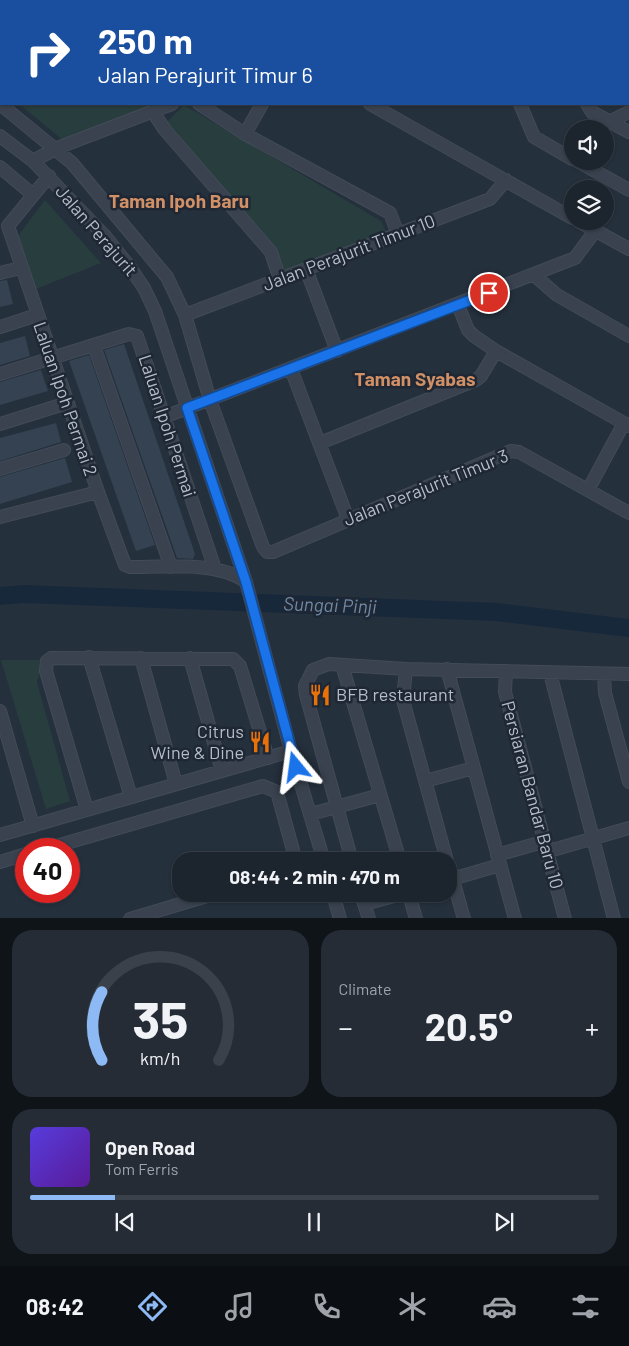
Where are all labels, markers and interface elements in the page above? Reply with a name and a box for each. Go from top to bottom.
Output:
text: 250 m [98,19,193,61]
icon: right [15,20,80,85]
text: Jalan Perajurit Timur 6 [98,61,313,87]
map controls [564,120,614,230]
button: sound [564,120,614,170]
street label: Jalan Perajurit [51,180,142,280]
button: layers [564,180,614,230]
district label: Taman Ipoh Baru [109,189,249,212]
street label: Jalan Perajurit Timur 10 [259,209,438,295]
pin [468,272,510,314]
icon: arrive [475,279,503,307]
street label: Laluan Ipoh Permai 2 [29,319,103,479]
street label: Laluan Ipoh Permai [135,352,201,500]
district label: Taman Syabas [354,367,476,390]
street label: Jalan Perajurit Timur 3 [340,444,511,530]
water label: Sungai Pinji [283,591,378,618]
restaurant icon: BFB restaurant [307,682,333,708]
place label: BFB restaurant [336,683,454,705]
street label: Persiaran Bandar Baru 10 [497,698,569,891]
place label: Citrus Wine & Dine [151,720,244,763]
restaurant icon: Citrus Wine & Dine [247,729,273,755]
position arrow [269,740,321,792]
speed limit sign: 40 [15,838,80,903]
text: 08:44 · 2 min · 470 m [229,865,400,888]
text: Climate [339,979,391,998]
text: 35 [132,987,188,1049]
text: 20.5° [425,1003,513,1049]
text: − [339,1010,353,1044]
text: + [585,1010,599,1044]
text: km/h [140,1047,180,1069]
text: Open Road [105,1136,195,1159]
text: Tom Ferris [105,1159,179,1178]
icon: previous [111,1208,139,1236]
icon: pause [300,1208,328,1236]
icon: next [490,1208,518,1236]
icon: directions [135,1289,170,1324]
icon: music [222,1289,257,1324]
icon: phone [309,1289,344,1324]
icon: climate [395,1289,430,1324]
icon: car [482,1289,517,1324]
icon: filters [568,1289,603,1324]
text: 08:42 [26,1293,84,1319]

